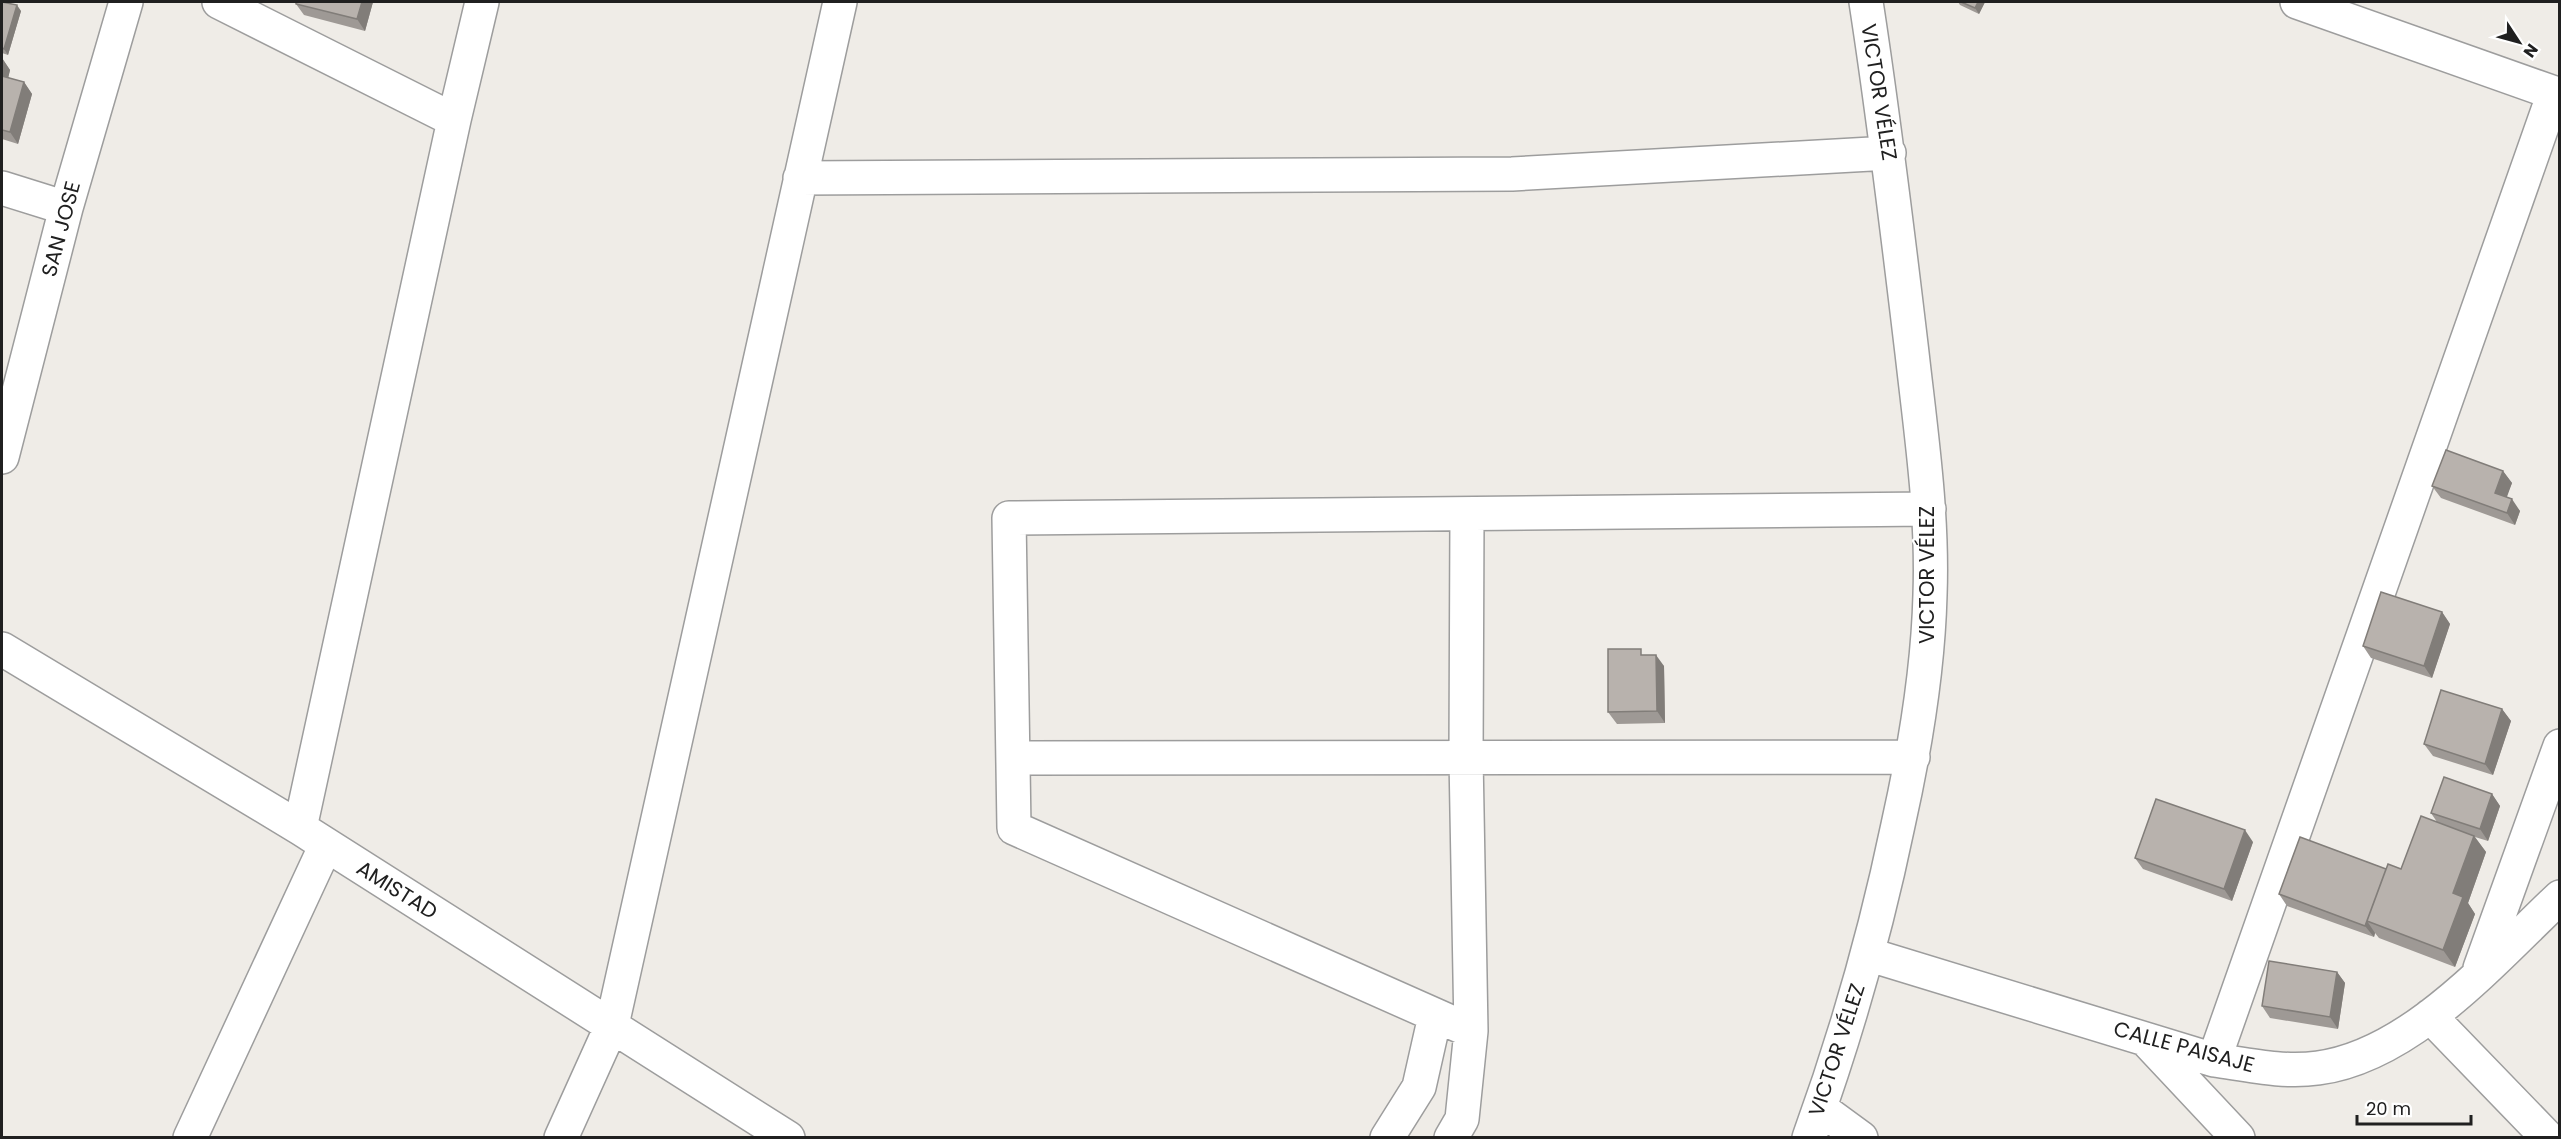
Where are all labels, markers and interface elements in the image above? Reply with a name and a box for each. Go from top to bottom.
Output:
north arrow [2489,12,2549,72]
street label: VICTOR VÉLEZ [1854,22,1905,162]
text: N [2518,39,2544,62]
street label: SAN JOSE [34,178,87,280]
street label: VICTOR VÉLEZ [1912,506,1941,644]
street label: AMISTAD [351,853,443,926]
street label: VICTOR VÉLEZ [1801,980,1872,1120]
street label: CALLE PAISAJE [2110,1014,2258,1079]
scale bar [2357,1088,2471,1126]
text: 20 m [2366,1096,2411,1121]

